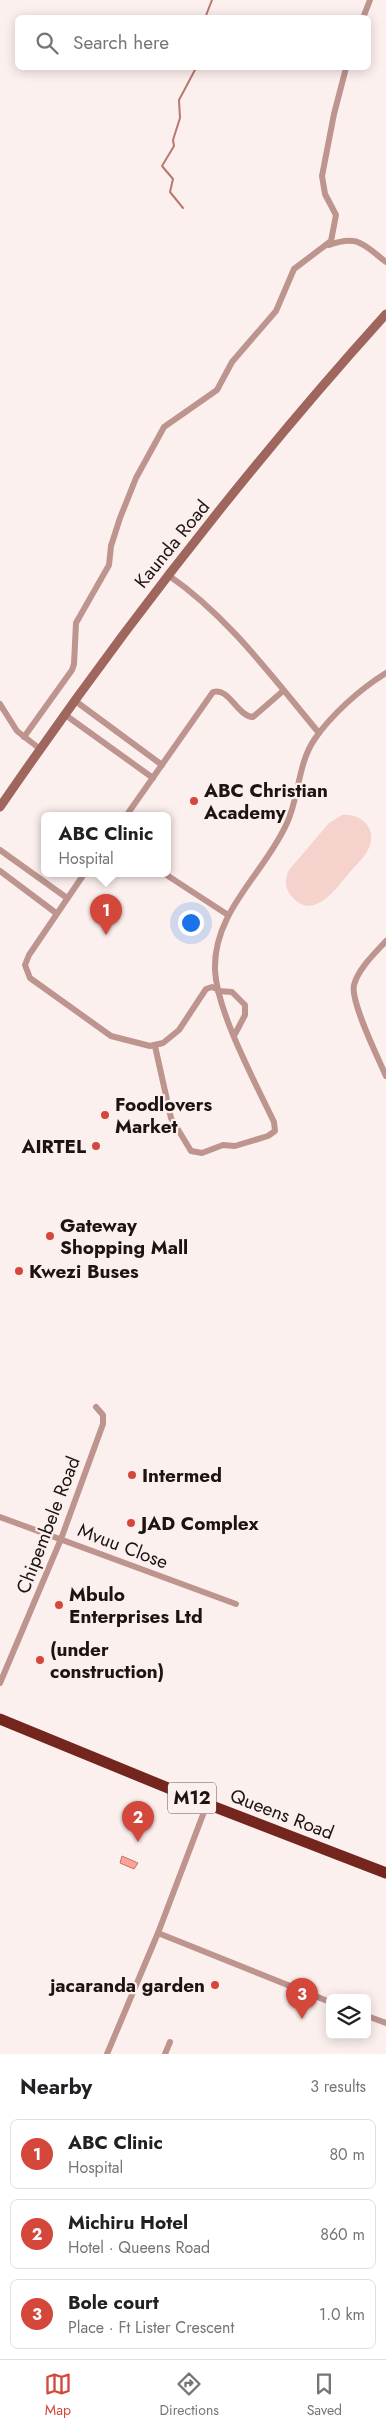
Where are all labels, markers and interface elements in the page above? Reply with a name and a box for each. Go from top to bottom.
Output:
search box [15,15,371,70]
icon: search [33,29,61,57]
text: Search here [73,29,169,56]
street label: Kaunda Road [128,494,216,594]
place label: ABC Christian Academy [203,777,328,826]
marker: ABC Christian Academy [188,795,200,807]
popup [41,812,171,877]
text: ABC Clinic [59,820,153,847]
text: Hospital [59,847,114,870]
pin: 1 [90,894,122,935]
your location [178,910,204,936]
place label: Foodlovers Market [115,1091,213,1140]
marker: Foodlovers Market [99,1109,111,1121]
place label: AIRTEL [21,1133,86,1160]
marker: AIRTEL [90,1140,102,1152]
place label: Gateway Shopping Mall [60,1212,188,1261]
marker: Gateway Shopping Mall [44,1230,56,1242]
place label: Kwezi Buses [29,1258,139,1285]
marker: Kwezi Buses [13,1265,25,1277]
street label: Chipembele Road [9,1453,87,1597]
place label: Intermed [142,1462,222,1489]
marker: Intermed [126,1469,138,1481]
place label: JAD Complex [137,1510,259,1537]
street label: Mvuu Close [74,1516,172,1576]
marker: JAD Complex [125,1517,137,1529]
place label: Mbulo Enterprises Ltd [69,1581,203,1630]
marker: Mbulo Enterprises Ltd [53,1599,65,1611]
place label: (under construction) [50,1636,164,1685]
marker: (under construction) [34,1654,46,1666]
road number: M12 [168,1782,216,1814]
street label: Queens Road [226,1782,338,1846]
pin: 2 [122,1801,154,1842]
place label: jacaranda garden [48,1972,205,1999]
pin: 3 [286,1978,318,2019]
marker: jacaranda garden [209,1979,221,1991]
map controls [326,1994,371,2039]
button: layers [326,1994,371,2039]
text: Nearby [20,2072,92,2102]
text: 3 results [310,2075,366,2098]
text: ABC Clinic [68,2129,163,2156]
text: 1 [33,2143,41,2166]
text: 80 m [329,2143,365,2166]
text: Hospital [68,2156,123,2179]
text: Michiru Hotel [68,2209,188,2236]
text: 2 [32,2223,42,2246]
text: 860 m [320,2223,365,2246]
text: Hotel · Queens Road [68,2236,210,2259]
text: Bole court [68,2289,159,2316]
text: 3 [32,2303,42,2326]
text: 1.0 km [319,2303,365,2326]
text: Place · Ft Lister Crescent [68,2316,234,2339]
tab: Map [44,2370,72,2420]
tab: Directions [160,2370,219,2420]
tab: Saved [307,2370,342,2420]

